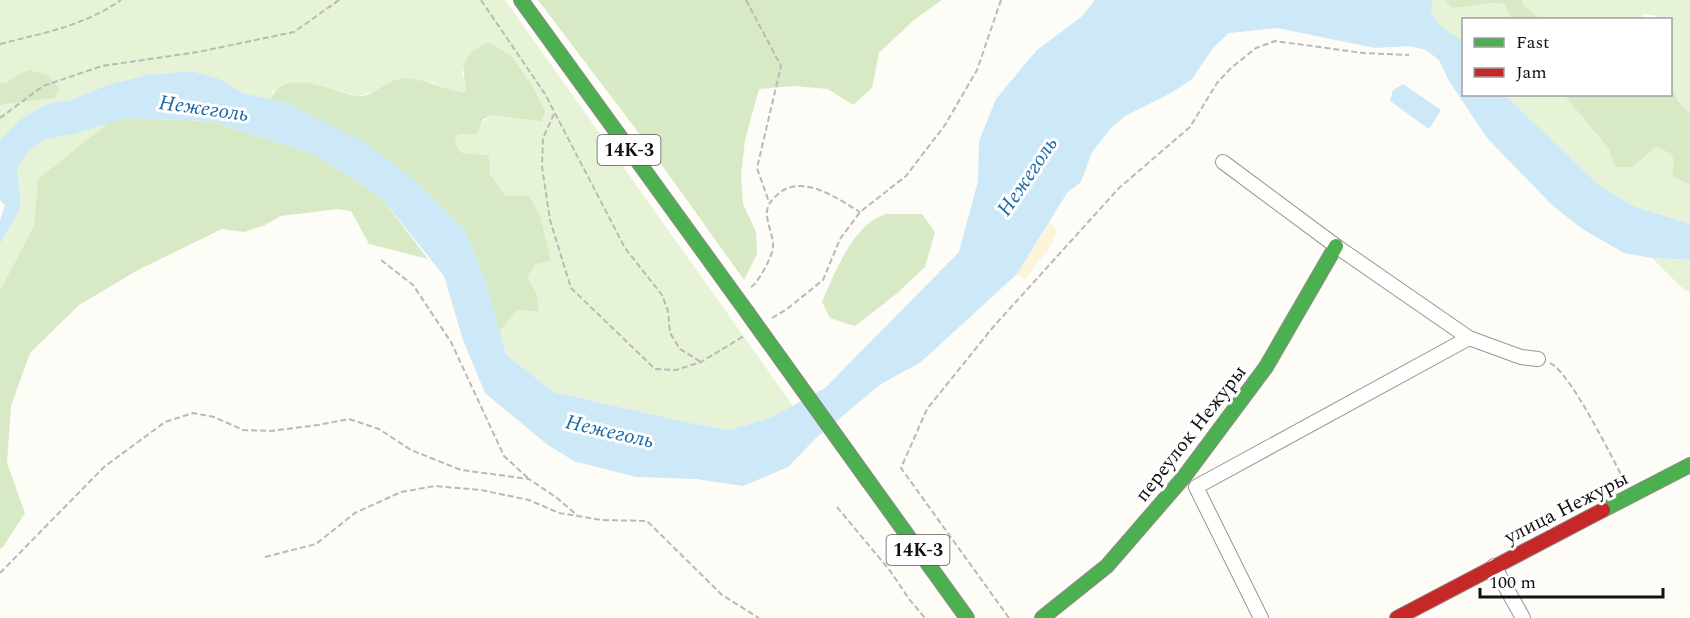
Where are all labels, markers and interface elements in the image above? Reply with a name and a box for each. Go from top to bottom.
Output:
legend [1462,18,1672,96]
text: Fast [1516,29,1549,56]
text: Jam [1516,59,1547,86]
water label: Нежеголь [157,87,251,131]
water label: Нежеголь [989,130,1066,223]
road number: 14К-3 [598,135,660,165]
street label: переулок Нежуры [1128,359,1254,509]
water label: Нежеголь [562,406,657,458]
street label: улица Нежуры [1498,464,1634,553]
road number: 14К-3 [886,535,950,565]
scale bar [1480,561,1663,599]
text: 100 m [1489,569,1536,596]

